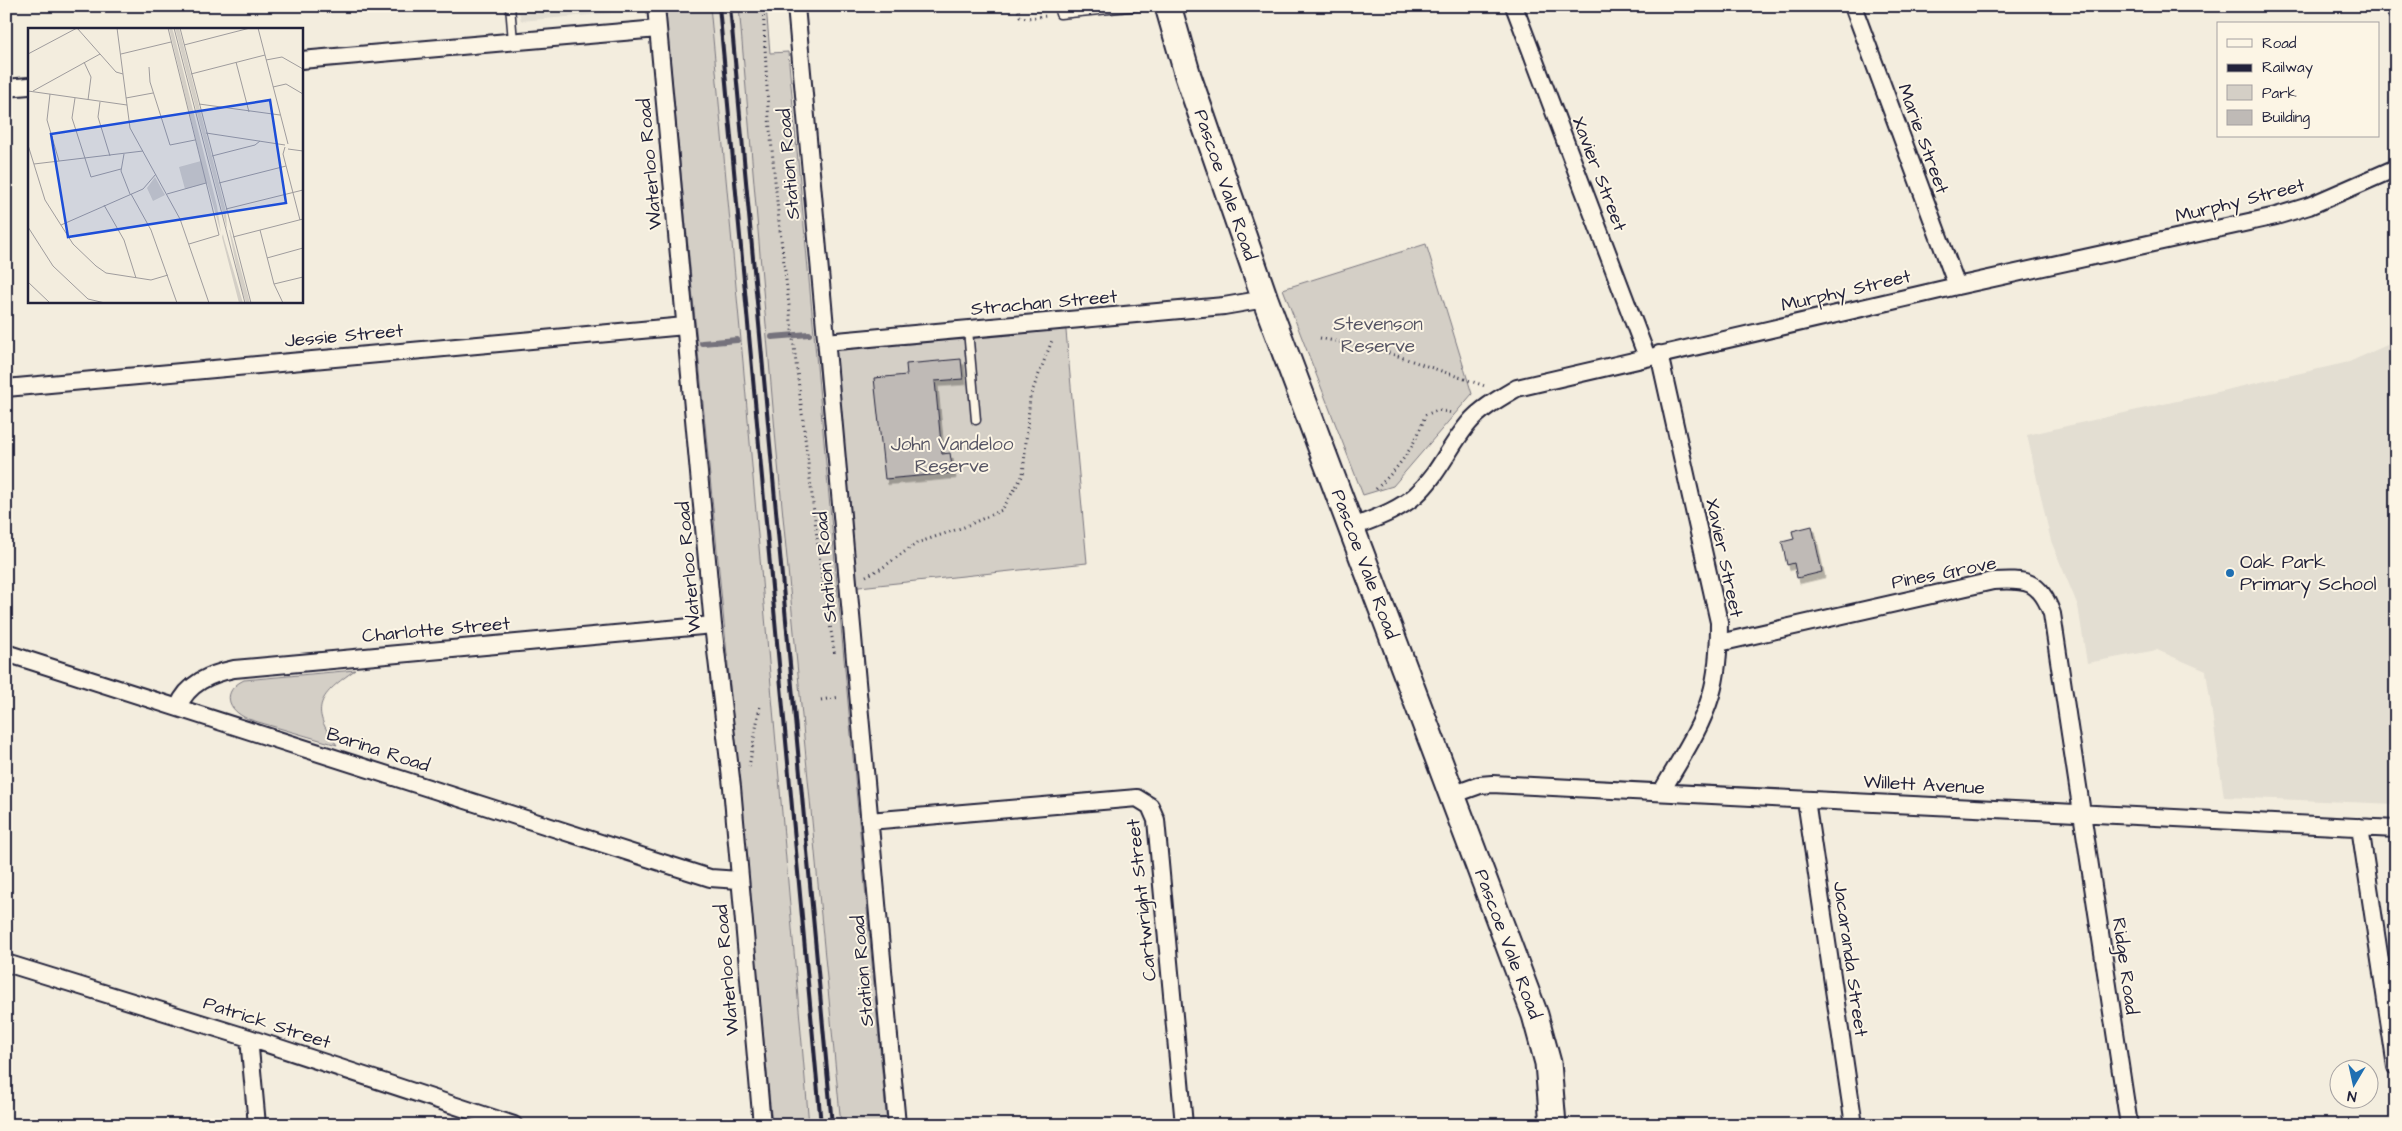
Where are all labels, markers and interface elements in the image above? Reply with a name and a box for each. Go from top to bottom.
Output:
legend [2217,22,2380,138]
inset map [28,28,302,302]
text: Road [2262,33,2297,54]
text: Railway [2262,57,2313,79]
street label: Marie Street [1891,80,1956,198]
text: Park [2262,83,2297,104]
street label: Waterloo Road [631,97,669,231]
street label: Pascoe Vale Road [1187,106,1264,264]
street label: Station Road [771,107,807,221]
text: Building [2262,107,2310,129]
street label: Xavier Street [1565,113,1633,236]
street label: Murphy Street [2172,172,2308,231]
street label: Murphy Street [1778,263,1914,320]
street label: Strachan Street [970,283,1119,323]
park label: Stevenson Reserve [1333,311,1423,360]
street label: Jessie Street [284,317,405,355]
park label: John Vandeloo Reserve [891,431,1014,480]
street label: Pascoe Vale Road [1324,485,1406,643]
street label: Xavier Street [1698,496,1750,620]
street label: Waterloo Road [670,500,708,634]
street label: Station Road [808,510,844,624]
place label: Oak Park Primary School [2240,549,2376,599]
street label: Pines Grove [1889,550,1999,596]
marker: Oak Park Primary School [2224,567,2236,579]
street label: Charlotte Street [361,610,511,650]
street label: Barina Road [323,721,433,779]
street label: Willett Avenue [1863,768,1985,802]
street label: Cartwright Street [1120,817,1165,983]
street label: Pascoe Vale Road [1468,865,1549,1023]
street label: Jacaranda Street [1826,880,1874,1039]
street label: Waterloo Road [708,903,746,1037]
street label: Station Road [845,914,881,1028]
street label: Ridge Road [2104,916,2145,1017]
street label: Patrick Street [200,990,335,1056]
north arrow [2330,1058,2380,1108]
text: N [2346,1085,2358,1106]

